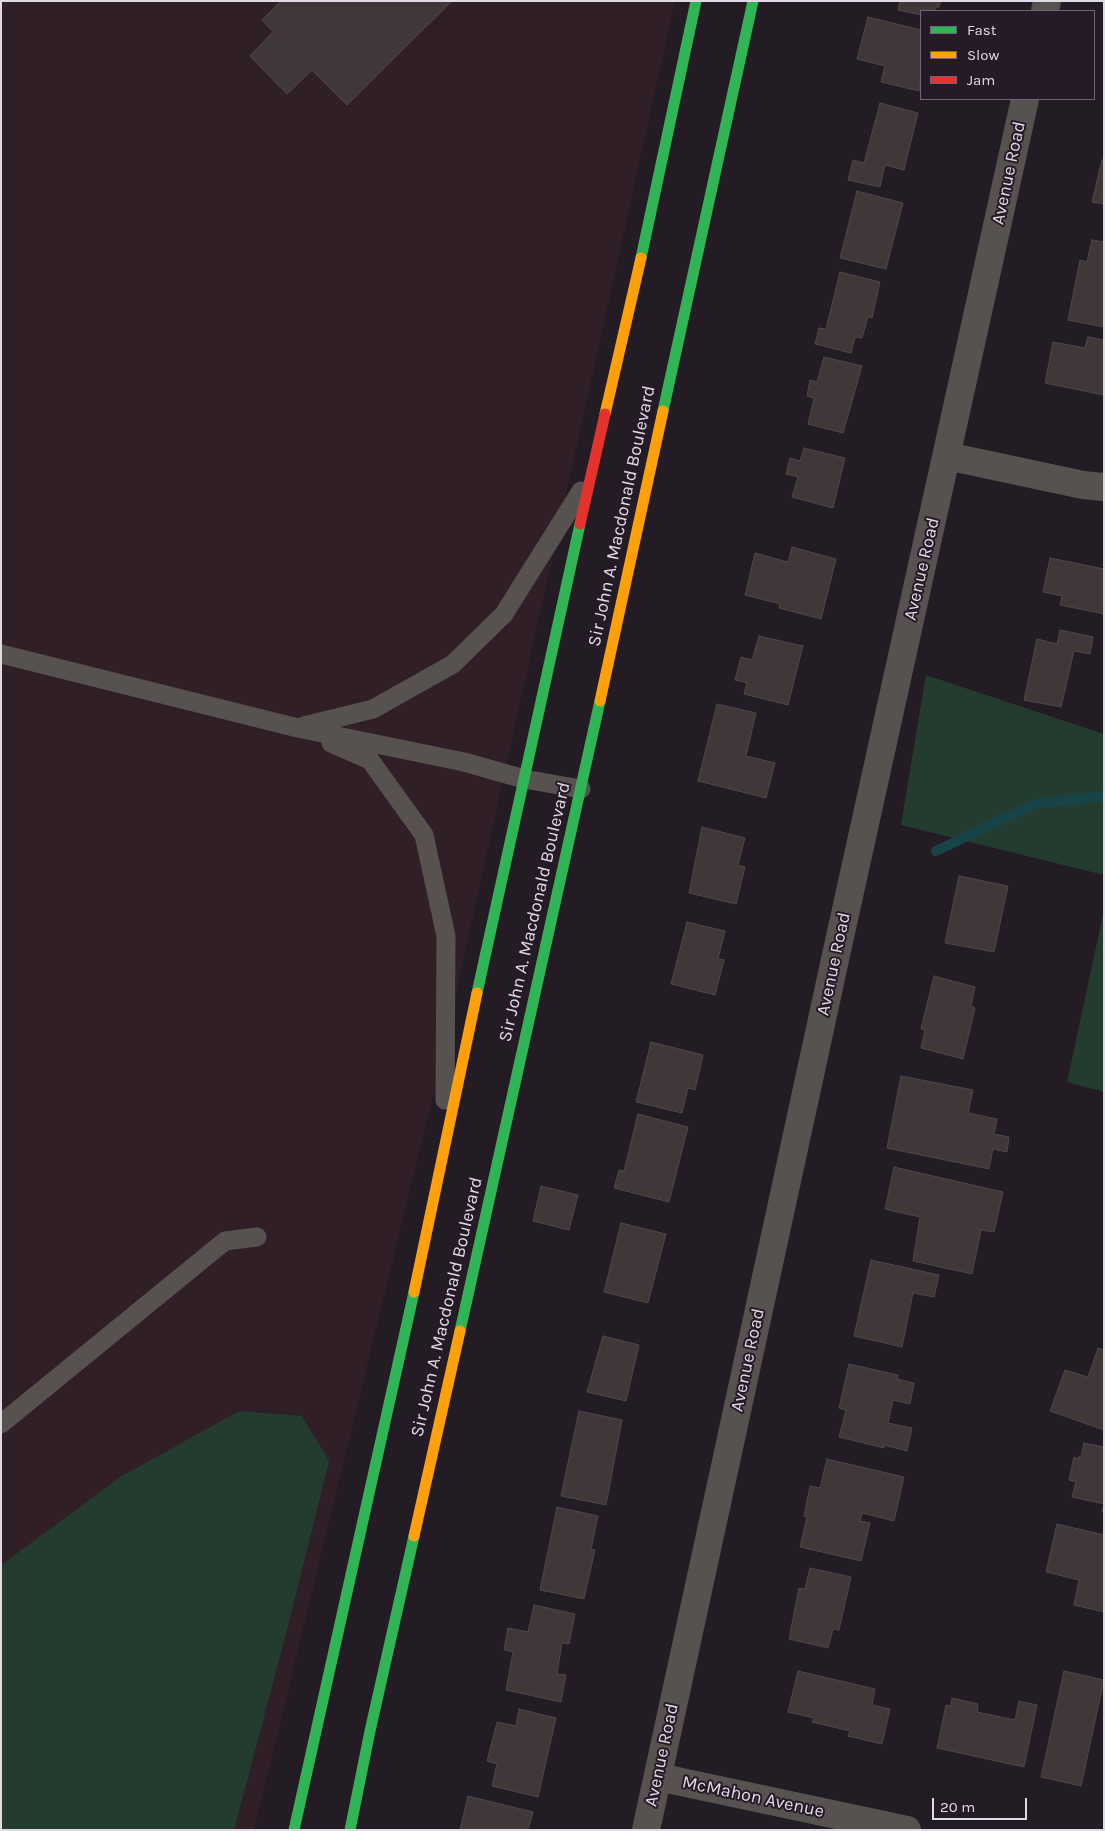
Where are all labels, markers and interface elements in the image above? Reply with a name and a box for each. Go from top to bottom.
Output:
legend [920,10,1095,100]
text: Fast [967,21,996,39]
text: Slow [967,46,999,64]
text: Jam [967,71,995,89]
street label: Avenue Road [988,119,1030,227]
street label: Sir John A. Macdonald Boulevard [584,384,660,648]
street label: Avenue Road [900,515,944,623]
street label: Sir John A. Macdonald Boulevard [495,780,575,1044]
street label: Avenue Road [813,910,855,1018]
street label: Sir John A. Macdonald Boulevard [407,1175,487,1439]
street label: Avenue Road [727,1306,769,1414]
street label: Avenue Road [641,1701,683,1809]
street label: McMahon Avenue [680,1771,826,1823]
scale bar [935,1788,1030,1820]
text: 20 m [940,1798,975,1816]

